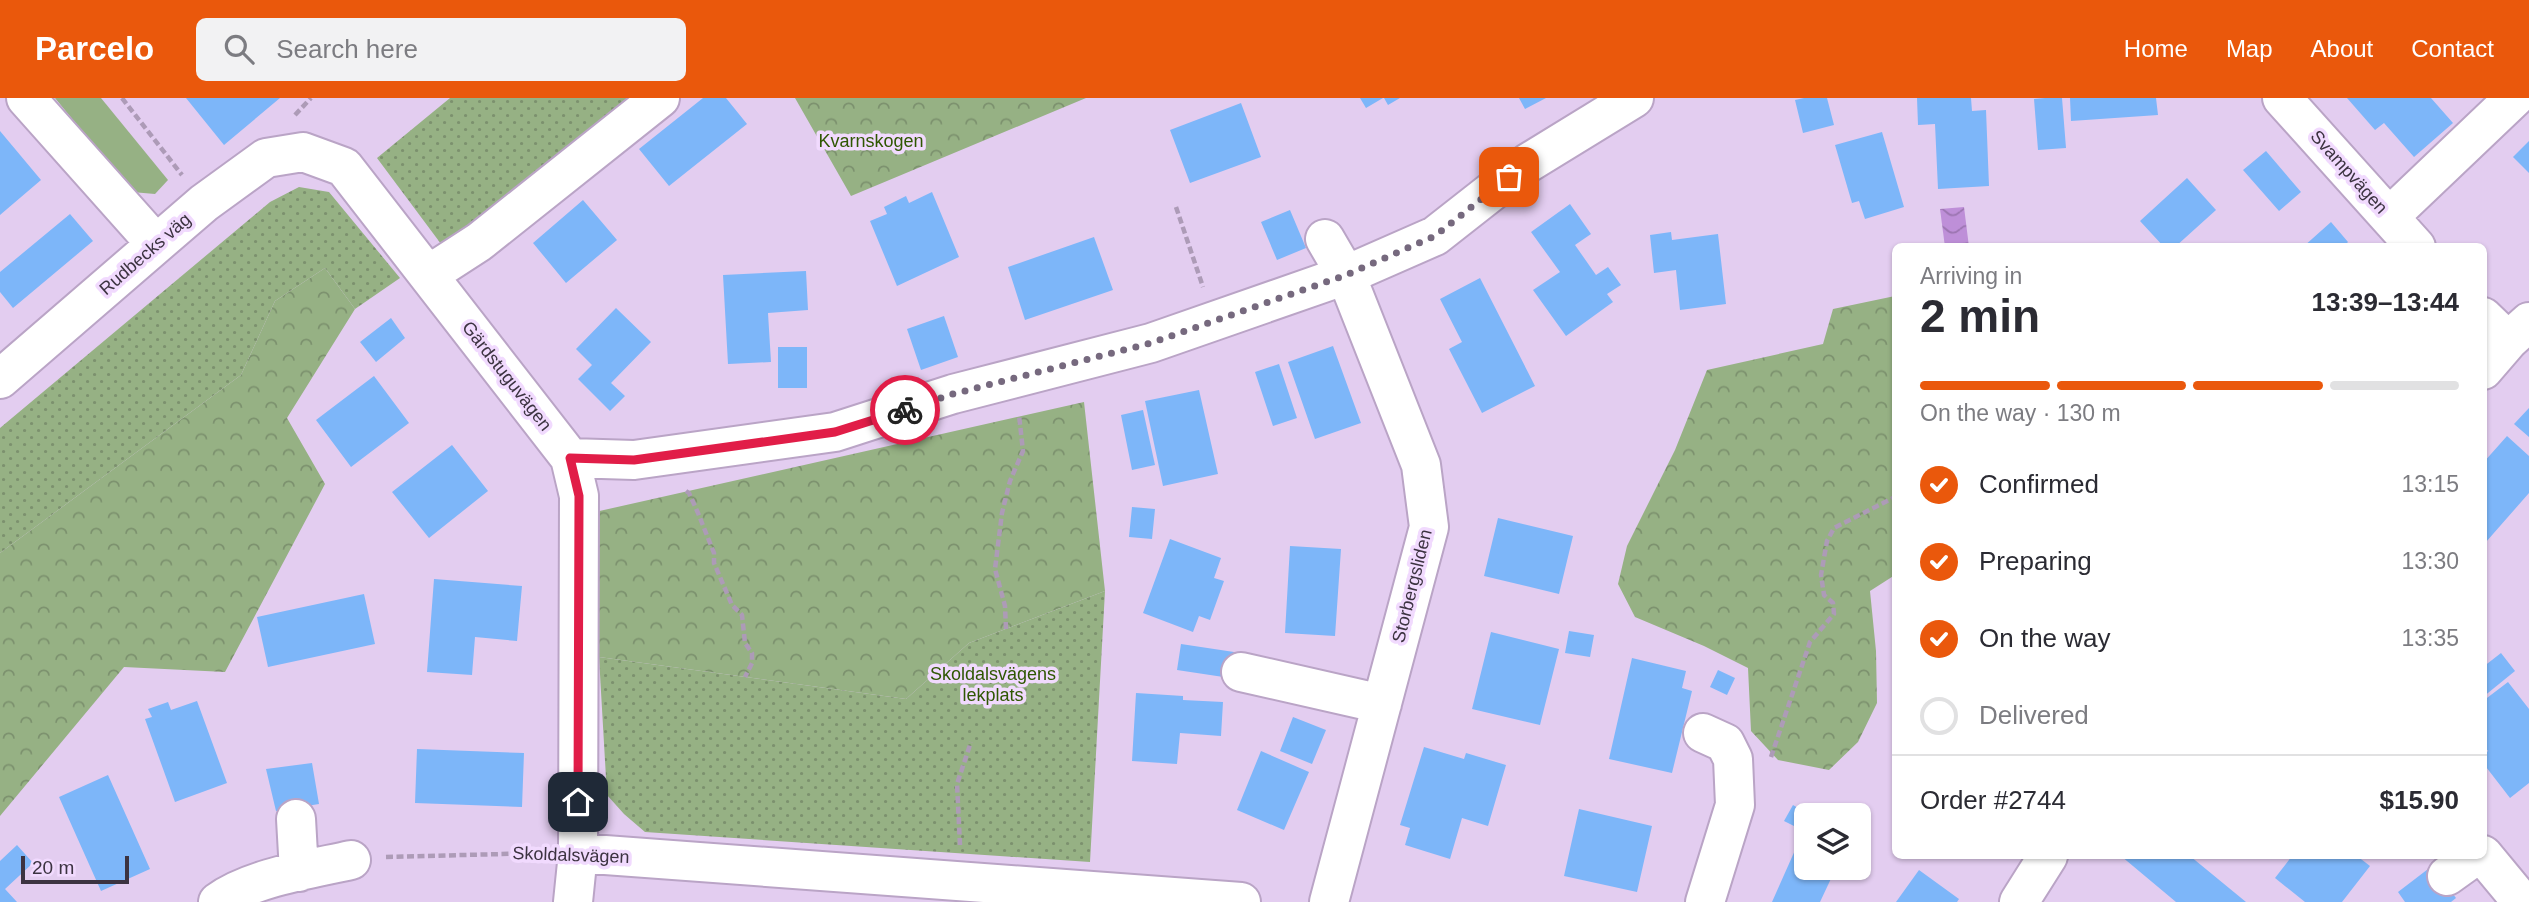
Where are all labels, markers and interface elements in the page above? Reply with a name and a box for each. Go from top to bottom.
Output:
search box [196,18,686,81]
text: Parcelo [35,30,154,67]
icon: search [220,30,258,68]
text: Search here [276,34,418,64]
text: Home [2124,35,2188,62]
text: Map [2226,35,2273,62]
text: About [2311,35,2373,62]
text: Contact [2411,35,2494,62]
street label: Svampvägen [2306,126,2392,218]
park label: Kvarnskogen [818,131,924,151]
pin [1479,147,1539,207]
icon: bag [1490,158,1528,196]
street label: Rudbecks väg [95,209,195,299]
text: Arriving in [1920,263,2022,289]
text: 13:39–13:44 [2312,287,2459,317]
text: 2 min [1920,290,2040,342]
street label: Gärdstuguvägen [458,317,556,435]
courier [870,375,940,445]
icon: bike [886,391,924,429]
text: On the way · 130 m [1920,400,2121,426]
icon: check [1920,466,1958,504]
text: Confirmed [1979,469,2099,499]
text: 13:15 [2401,471,2459,497]
street label: Storbergsliden [1388,527,1436,645]
icon: check [1920,543,1958,581]
text: Preparing [1979,546,2092,576]
text: 13:30 [2401,548,2459,574]
icon: check [1920,620,1958,658]
text: On the way [1979,623,2111,653]
text: 13:35 [2401,625,2459,651]
park label: Skoldalsvägens lekplats [930,664,1056,705]
text: Delivered [1979,700,2089,730]
pin [548,772,608,832]
icon: home [559,783,597,821]
text: Order #2744 [1920,785,2066,815]
text: $15.90 [2379,785,2459,815]
map controls [1794,803,1871,880]
button: layers [1794,803,1871,880]
street label: Skoldalsvägen [512,843,630,867]
scale bar [21,853,130,885]
text: 20 m [32,857,74,878]

